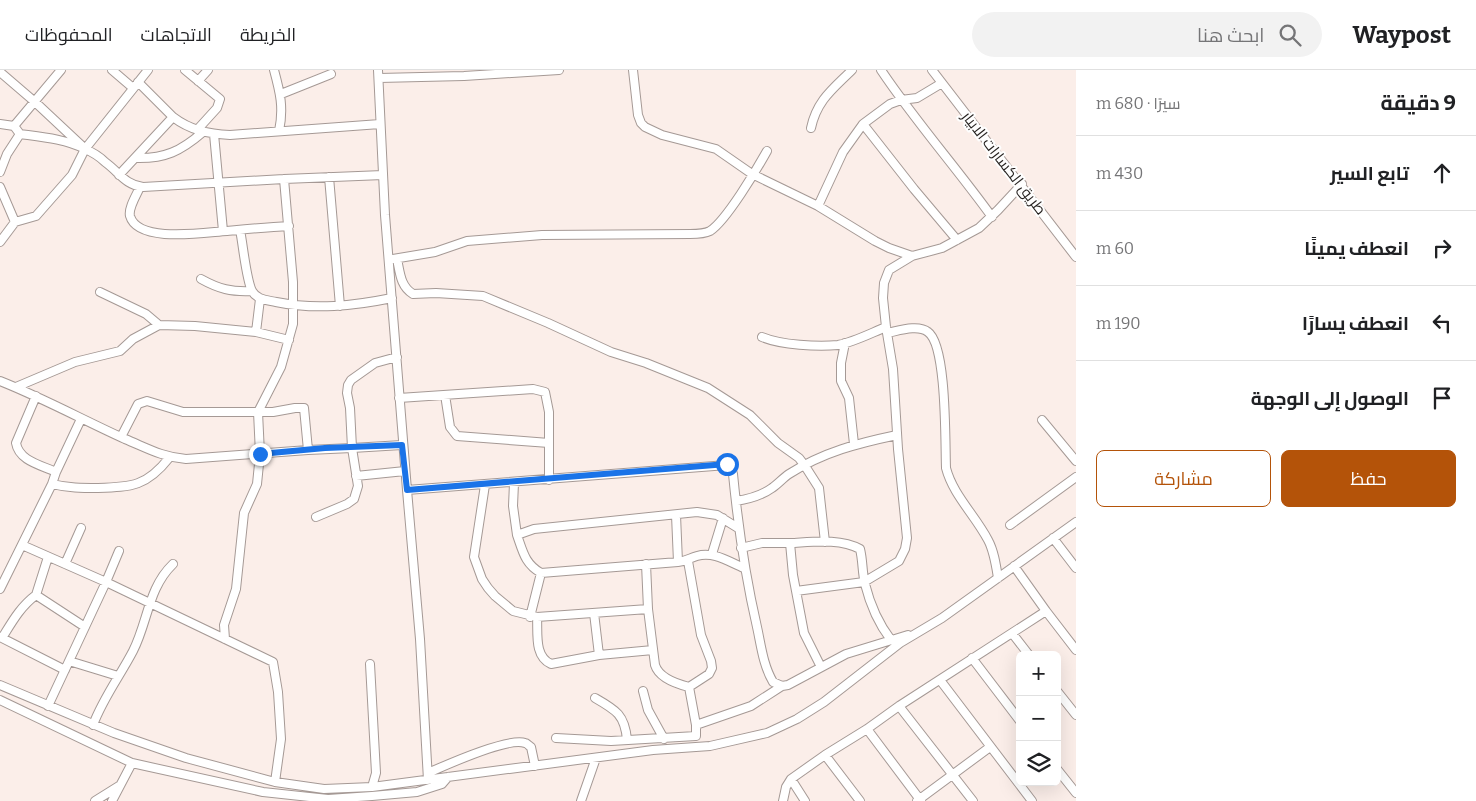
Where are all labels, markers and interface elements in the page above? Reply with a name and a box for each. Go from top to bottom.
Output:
search box [972,12,1322,57]
icon: search [1276,21,1304,49]
text: Waypost [1352,21,1451,49]
text: المحفوظات [25,24,113,46]
text: الاتجاهات [141,24,212,46]
text: الخريطة [240,24,296,46]
text: ابحث هنا [1197,24,1264,47]
text: 9 دقيقة [1380,90,1456,116]
text: سيرًا · 680 m [1096,94,1181,113]
street label: طريق الكسارات الابيار [957,107,1050,219]
icon: ahead [1428,159,1456,187]
text: تابع السير [1330,162,1409,185]
text: 430 m [1096,164,1143,183]
icon: right [1428,234,1456,262]
text: انعطف يمينًا [1304,237,1409,260]
text: 60 m [1096,239,1134,258]
icon: left [1428,309,1456,337]
text: انعطف يسارًا [1302,312,1409,335]
text: 190 m [1096,314,1141,333]
icon: arrive [1428,384,1456,412]
text: الوصول إلى الوجهة [1251,387,1409,410]
route end [249,443,272,466]
button: مشاركة [1096,450,1271,507]
button: حفظ [1281,450,1456,507]
route start [716,453,739,476]
map controls [1016,651,1061,786]
button: + [1016,651,1061,696]
button: − [1016,696,1061,741]
button: layers [1016,741,1061,786]

